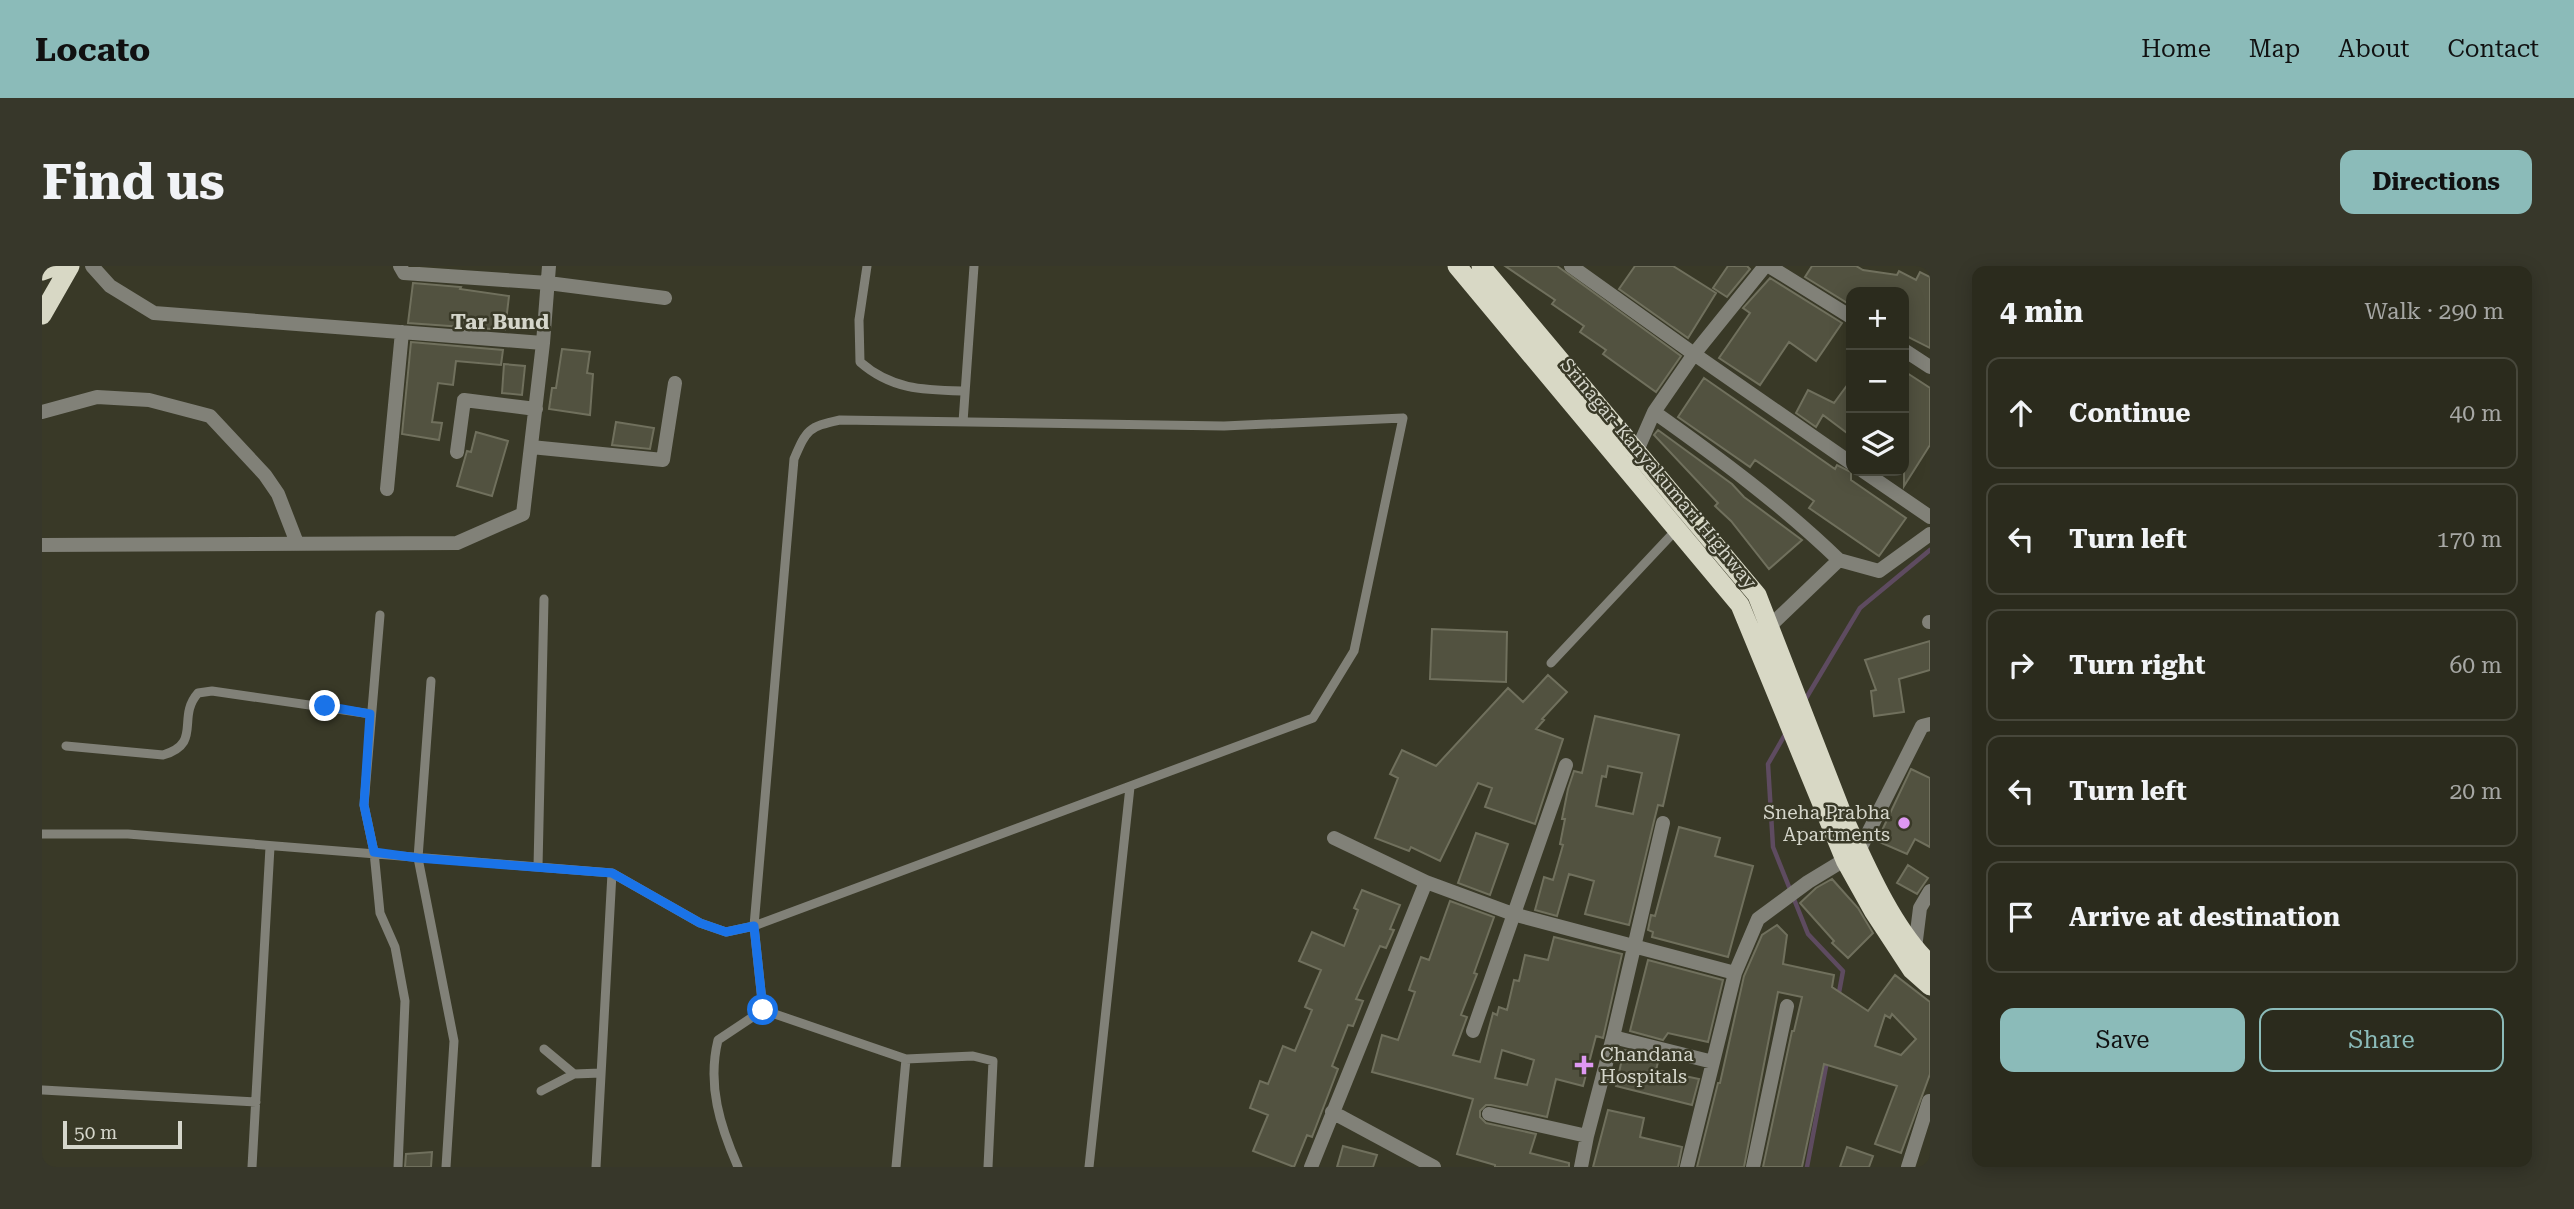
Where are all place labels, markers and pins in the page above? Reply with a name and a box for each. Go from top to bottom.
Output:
place label: Sneha Prabha Apartments [1763,801,1891,846]
marker: Sneha Prabha Apartments [1896,815,1912,831]
place label: Chandana Hospitals [1600,1043,1694,1088]
marker: Chandana Hospitals [1574,1055,1594,1075]

